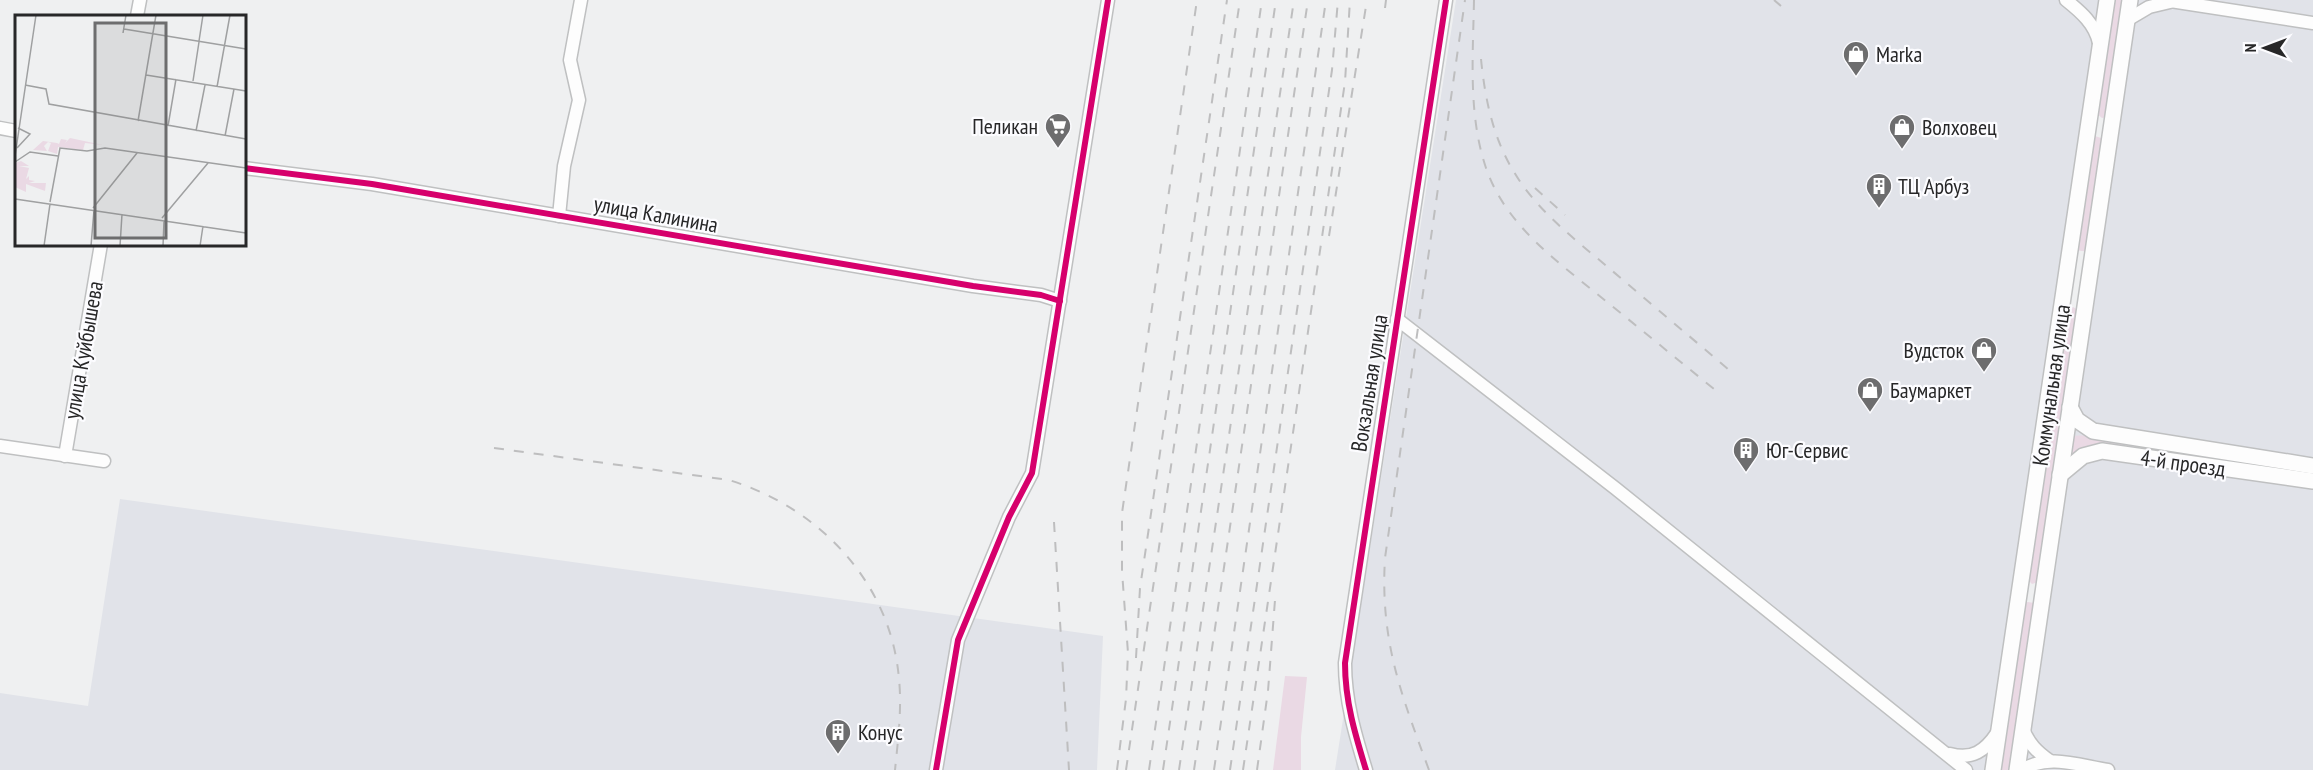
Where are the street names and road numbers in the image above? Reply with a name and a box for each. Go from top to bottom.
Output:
street label: улица Калинина [592,189,720,239]
street label: улица Куйбышева [57,279,109,421]
street label: Коммунальная улица [2026,303,2076,467]
street label: Вокзальная улица [1344,312,1394,454]
street label: 4-й проезд [2139,443,2228,483]

